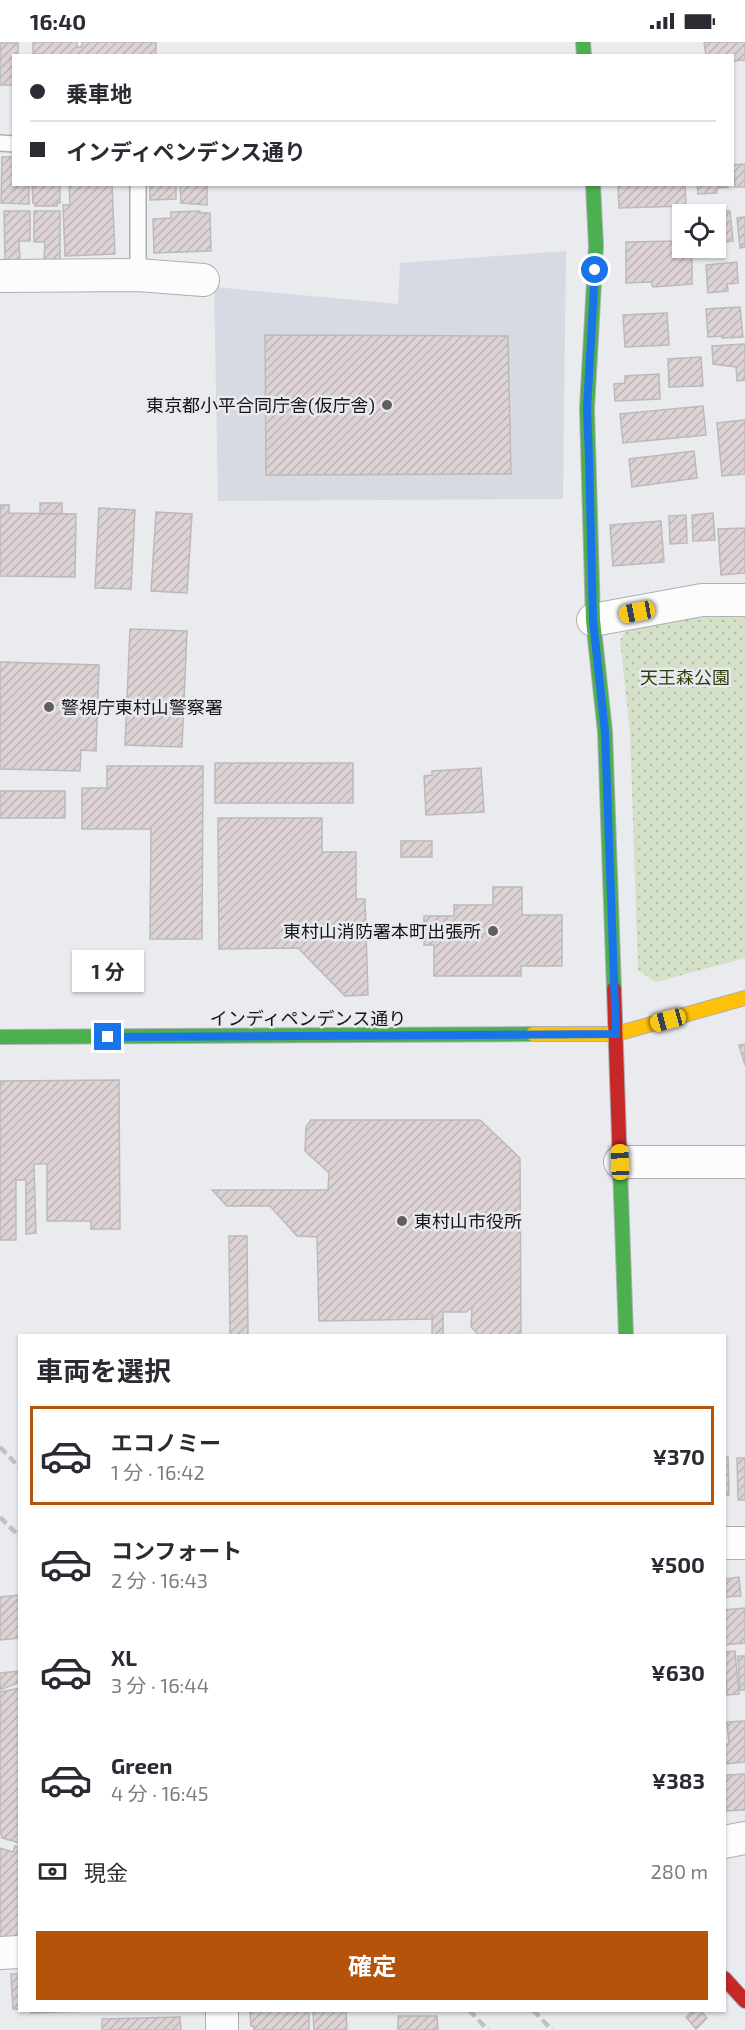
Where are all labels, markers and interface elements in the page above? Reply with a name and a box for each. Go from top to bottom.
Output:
text: 16:40 [30,8,86,34]
text: 乗車地 [66,80,132,106]
text: インディペンデンス通り [66,138,306,164]
map controls [672,204,726,258]
button: locate [672,204,726,258]
route start [581,256,608,283]
place label: 東京都小平合同庁舎(仮庁舎) [146,394,375,416]
marker: 東京都小平合同庁舎(仮庁舎) [380,398,394,412]
car [618,600,656,624]
park label: 天王森公園 [640,666,730,688]
place label: 警視庁東村山警察署 [61,696,223,718]
marker: 警視庁東村山警察署 [42,700,56,714]
place label: 東村山消防署本町出張所 [283,920,481,942]
marker: 東村山消防署本町出張所 [486,924,500,938]
callout: 1 分 [72,950,144,992]
text: 1 分 [92,959,124,983]
street label: インディペンデンス通り [210,1007,406,1029]
car [648,1007,688,1033]
route end [94,1023,121,1050]
car [610,1144,630,1180]
place label: 東村山市役所 [414,1210,522,1232]
marker: 東村山市役所 [395,1214,409,1228]
text: 車両を選択 [36,1354,171,1386]
icon: car [39,1429,93,1483]
text: エコノミー [111,1429,221,1455]
text: ¥370 [652,1443,705,1469]
text: 1 分 · 16:42 [111,1460,205,1484]
icon: car [39,1537,93,1591]
text: コンフォート [111,1537,242,1563]
text: ¥500 [650,1551,705,1577]
text: 2 分 · 16:43 [111,1568,208,1592]
text: XL [111,1644,137,1670]
icon: car [39,1645,93,1699]
text: ¥630 [651,1659,705,1685]
text: 3 分 · 16:44 [111,1673,209,1697]
text: Green [111,1752,173,1778]
icon: car [39,1753,93,1807]
text: ¥383 [652,1767,705,1793]
text: 4 分 · 16:45 [111,1781,209,1805]
icon: cash [36,1855,69,1888]
text: 現金 [84,1859,128,1885]
text: 280 m [651,1859,708,1883]
button: 確定 [36,1931,708,2000]

